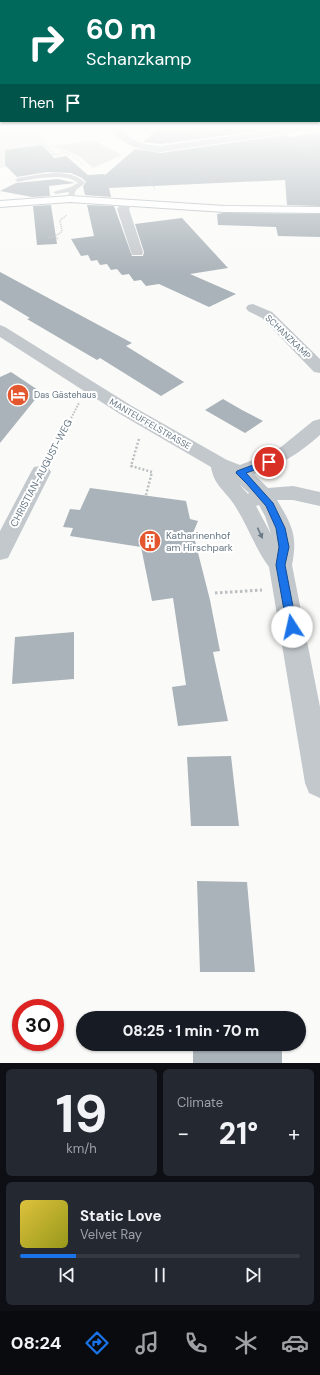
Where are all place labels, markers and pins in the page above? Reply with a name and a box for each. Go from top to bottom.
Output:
hotel icon: Das Gästehaus [5,382,31,408]
place label: Das Gästehaus [34,389,97,401]
pin [252,445,286,479]
building icon: Katharinenhof am Hirschpark [137,528,163,554]
place label: Katharinenhof am Hirschpark [166,529,233,554]

